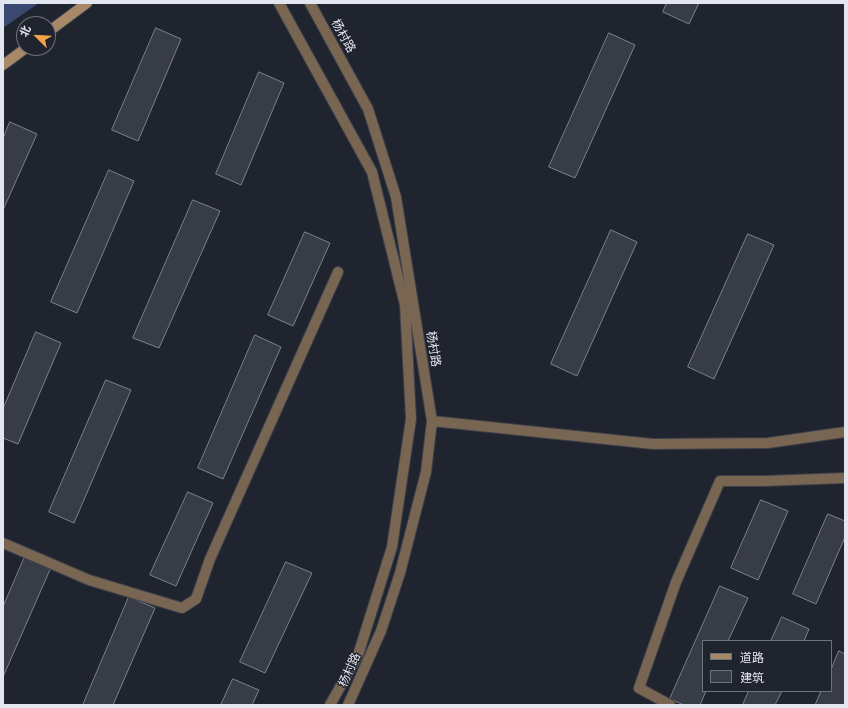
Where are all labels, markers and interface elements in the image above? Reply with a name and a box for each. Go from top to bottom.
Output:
north arrow [16,16,56,56]
street label: 杨村路 [328,17,358,55]
text: 北 [17,24,34,39]
street label: 杨村路 [423,330,443,368]
legend [702,640,832,692]
street label: 杨村路 [336,651,364,689]
text: 道路 [740,651,764,665]
text: 建筑 [740,671,764,685]

